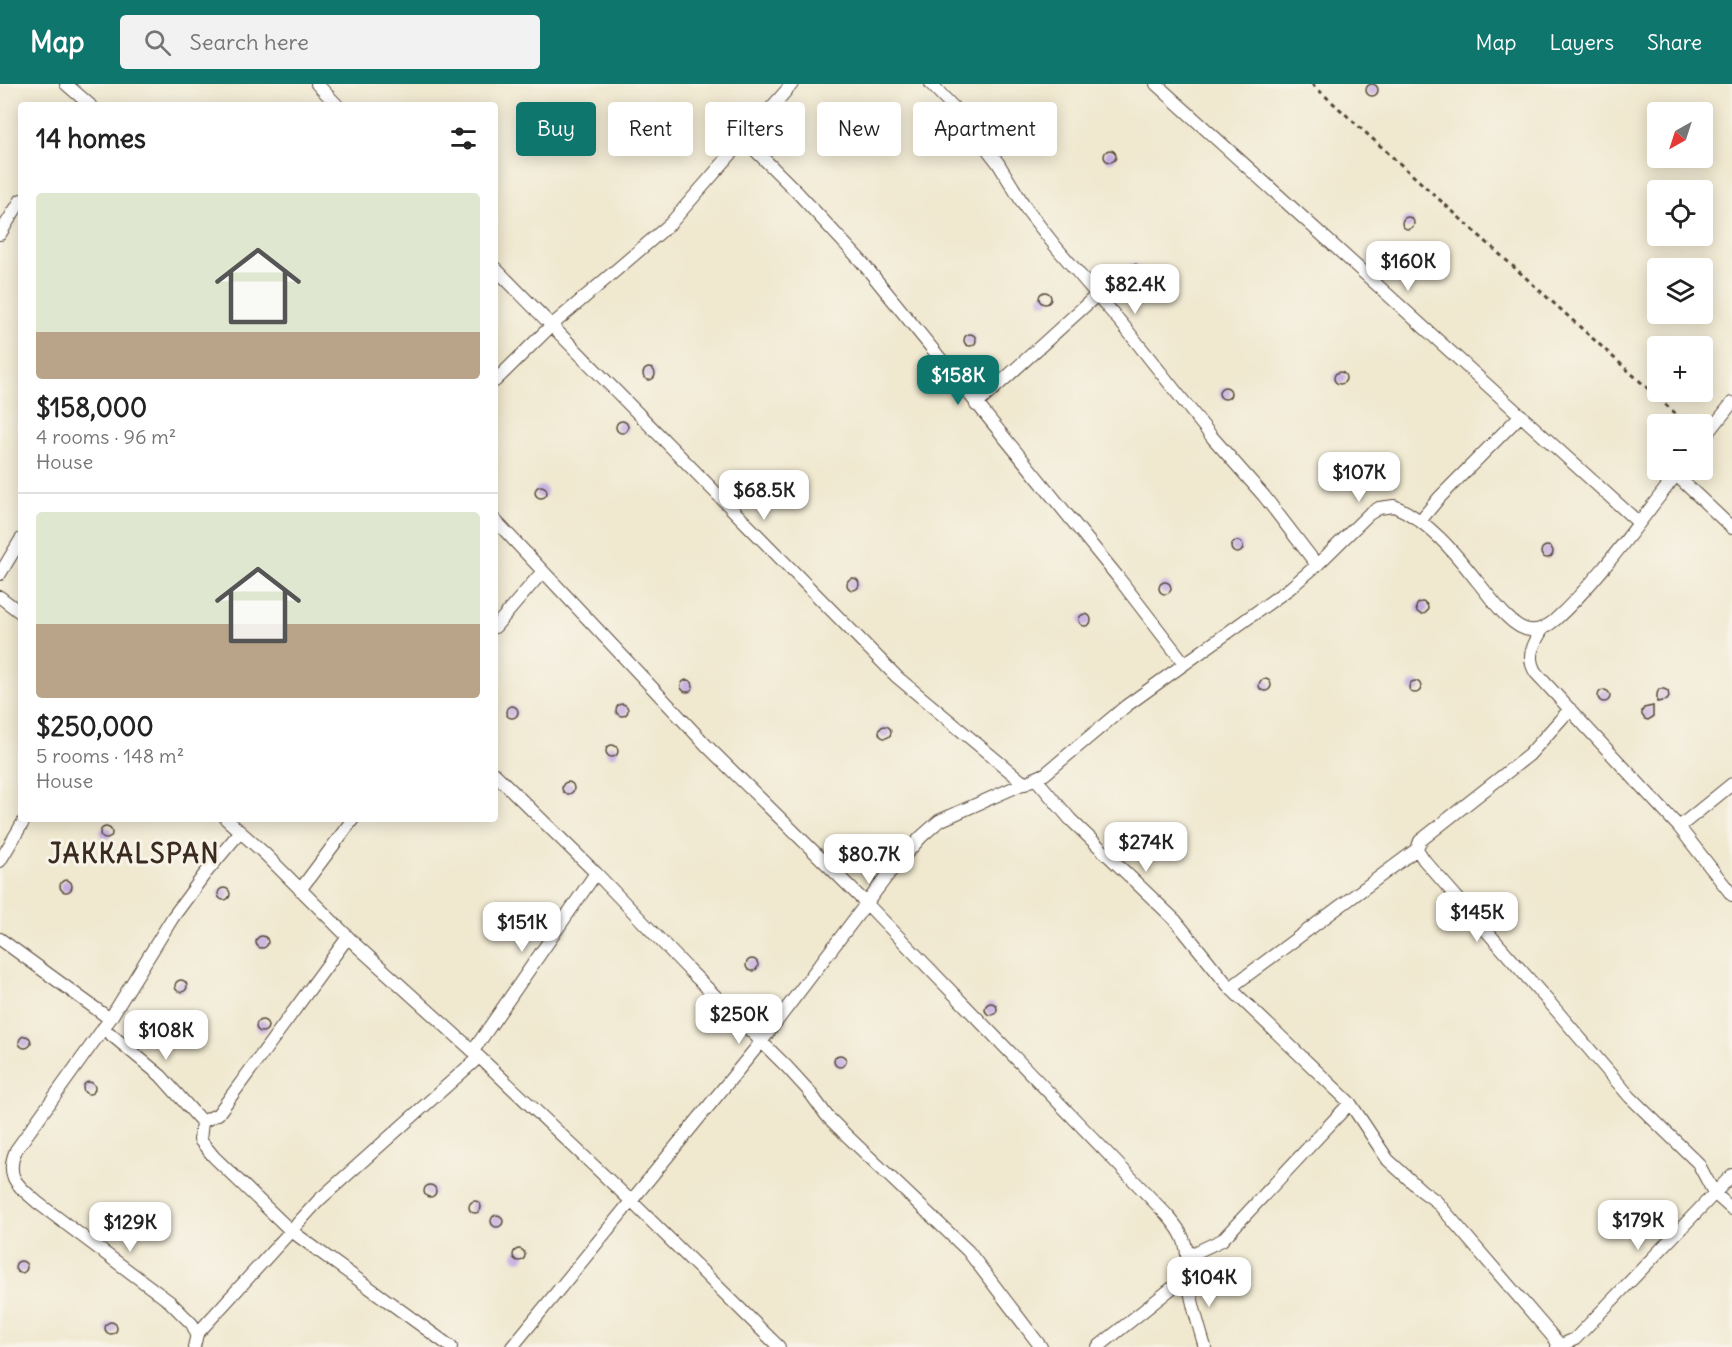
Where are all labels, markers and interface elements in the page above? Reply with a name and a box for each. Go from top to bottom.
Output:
search box [120,15,540,69]
text: Map [30,24,84,60]
icon: search [141,26,174,59]
text: Search here [189,28,309,56]
text: Map [1476,29,1516,56]
text: Layers [1549,29,1614,56]
text: Share [1647,29,1702,56]
chip: Buy [516,102,596,156]
chip: Rent [608,102,693,156]
chip: Filters [705,102,805,156]
chip: New [817,102,901,156]
chip: Apartment [913,102,1057,156]
north arrow [1647,102,1713,168]
map controls [1647,102,1713,480]
text: 14 homes [36,122,146,155]
icon: filters [447,122,480,155]
button: locate [1647,180,1713,246]
icon: home [204,232,312,340]
pin: $160K [1366,241,1450,292]
text: $160K [1380,248,1436,273]
button: layers [1647,258,1713,324]
pin: $82.4K [1086,264,1184,315]
text: $82.4K [1104,271,1166,296]
button: + [1647,336,1713,402]
pin: $158K [916,355,1000,406]
text: $158K [931,362,985,387]
text: $158,000 [36,391,147,424]
button: − [1647,414,1713,480]
text: 4 rooms · 96 m² [36,424,176,449]
text: House [36,449,93,474]
pin: $107K [1317,452,1401,503]
text: $107K [1332,459,1386,484]
pin: $68.5K [715,470,813,521]
text: $68.5K [733,477,795,502]
icon: home [204,551,312,659]
text: $250,000 [36,710,154,743]
text: 5 rooms · 148 m² [36,743,184,768]
text: House [36,768,93,793]
pin: $274K [1104,822,1188,873]
text: $274K [1118,829,1174,854]
pin: $80.7K [820,834,918,885]
district label: JAKKALSPAN [48,837,220,870]
text: $80.7K [838,841,900,866]
pin: $145K [1435,892,1519,943]
text: $145K [1450,899,1504,924]
pin: $151K [480,902,564,953]
text: $151K [497,909,547,934]
pin: $250K [697,994,781,1045]
text: $250K [709,1001,769,1026]
pin: $108K [124,1010,208,1061]
text: $108K [138,1017,194,1042]
pin: $179K [1596,1200,1680,1251]
pin: $129K [88,1202,172,1253]
text: $179K [1612,1207,1664,1232]
text: $129K [103,1209,157,1234]
pin: $104K [1167,1257,1251,1308]
text: $104K [1181,1264,1237,1289]

